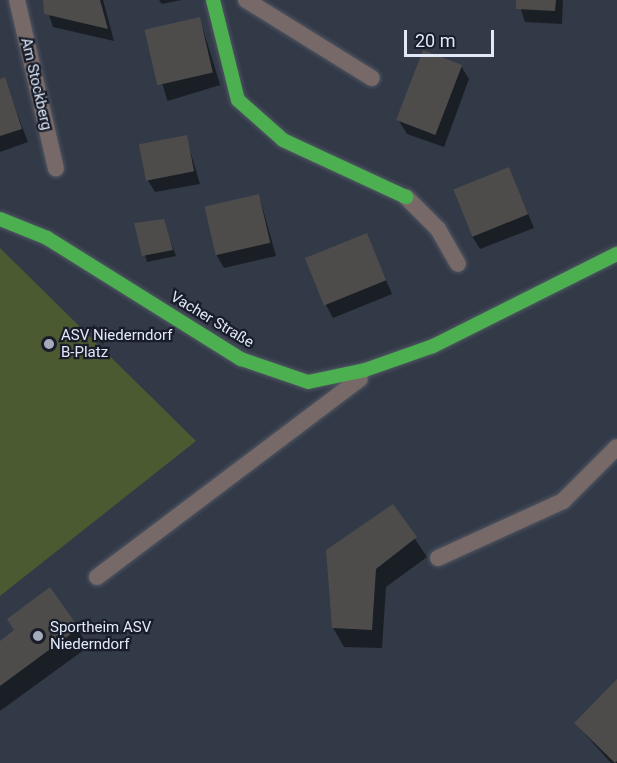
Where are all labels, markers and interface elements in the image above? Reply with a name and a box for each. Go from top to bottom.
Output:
scale bar [407,18,497,56]
text: 20 m [415,30,455,51]
street label: Am Stockberg [17,36,55,132]
street label: Vacher Straße [167,288,257,352]
place label: ASV Niederndorf B-Platz [61,326,172,361]
marker: ASV Niederndorf B-Platz [42,337,56,351]
place label: Sportheim ASV Niederndorf [50,618,151,653]
marker: Sportheim ASV Niederndorf [31,629,45,643]

